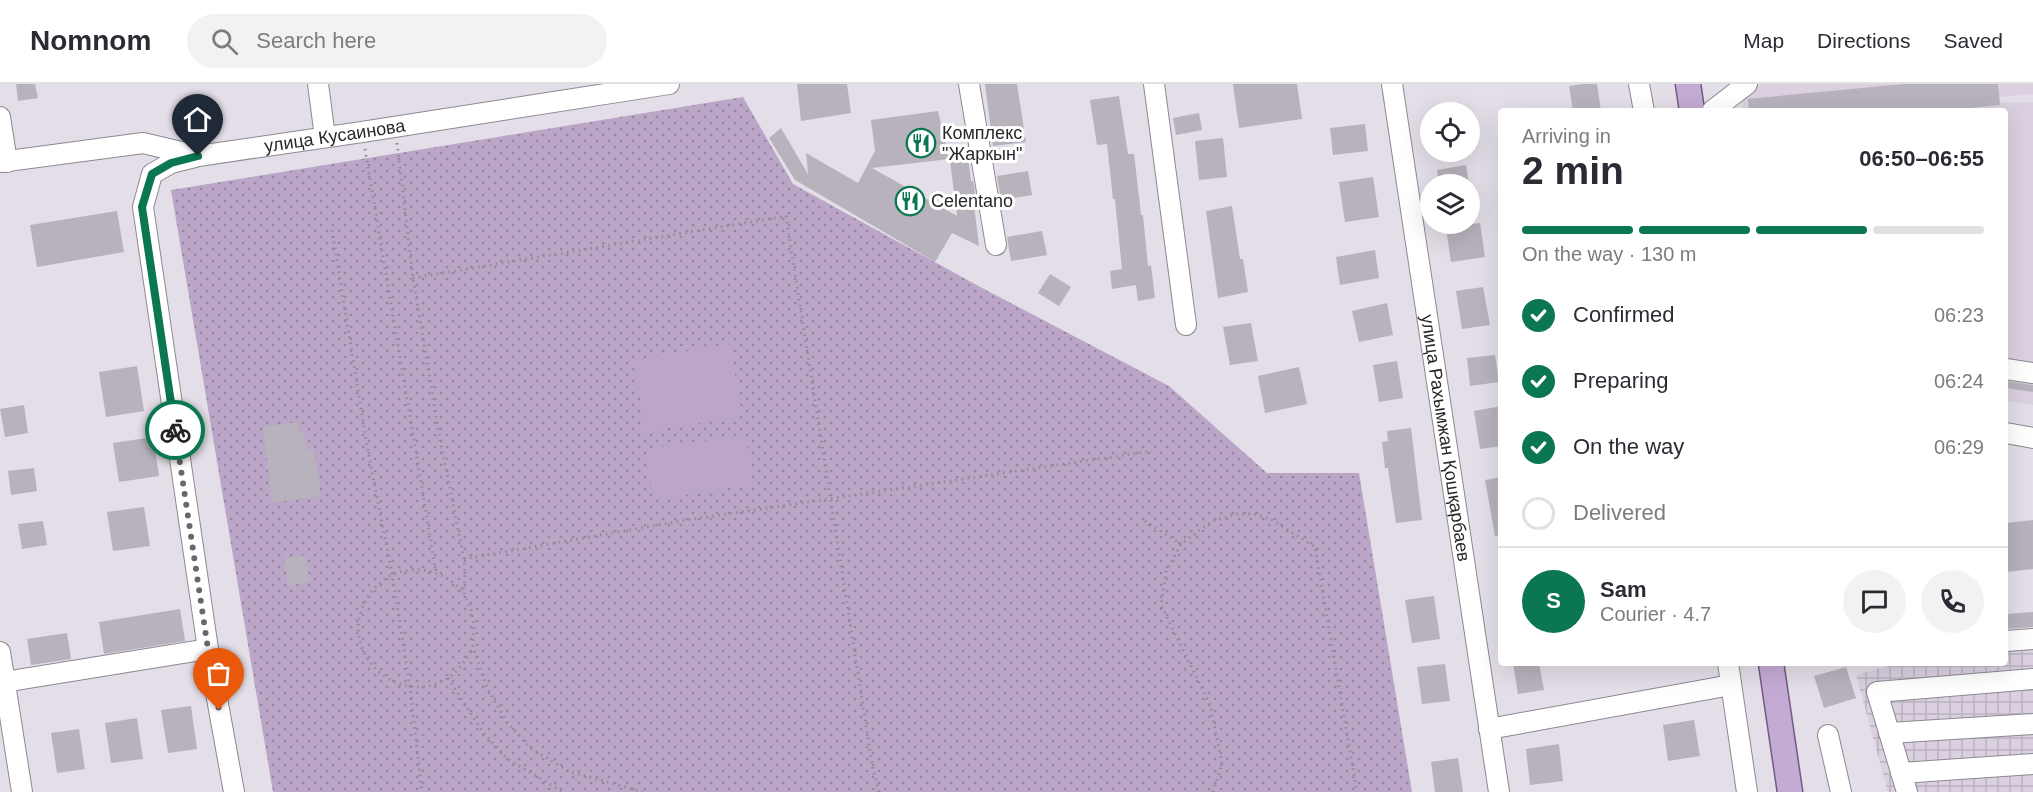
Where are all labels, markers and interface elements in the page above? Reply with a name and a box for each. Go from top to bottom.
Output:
search box [187,14,607,68]
text: Nomnom [30,25,151,56]
icon: search [208,25,241,58]
text: Search here [256,28,376,53]
text: Map [1743,29,1784,52]
text: Directions [1817,29,1910,52]
text: Saved [1943,29,2003,52]
pin [172,94,223,156]
map controls [1420,102,1480,234]
button: locate [1420,102,1480,162]
icon: home [181,103,214,136]
street label: улица Кусаинова [263,115,408,156]
place label: Комплекс "Жаркын" [942,123,1022,164]
text: Arriving in [1522,125,1611,147]
restaurant icon: Комплекс "Жаркын" [905,127,937,159]
text: 06:50–06:55 [1859,146,1984,171]
text: 2 min [1522,149,1624,192]
button: layers [1420,174,1480,234]
restaurant icon: Celentano [894,185,926,217]
place label: Celentano [931,191,1013,211]
text: On the way · 130 m [1522,243,1697,265]
icon: check [1522,299,1555,332]
text: Confirmed [1573,302,1674,327]
text: 06:23 [1934,304,1984,326]
street label: улица Рахымжан Қошқарбаев [1417,313,1474,563]
icon: check [1522,365,1555,398]
text: Preparing [1573,368,1668,393]
text: 06:24 [1934,370,1984,392]
courier [145,400,205,460]
icon: bike [159,414,192,447]
icon: check [1522,431,1555,464]
text: On the way [1573,434,1684,459]
text: 06:29 [1934,436,1984,458]
text: Delivered [1573,500,1666,525]
button: chat [1843,570,1906,633]
button: phone [1921,570,1984,633]
text: Sam [1600,577,1646,602]
text: S [1546,588,1561,613]
text: Courier · 4.7 [1600,603,1711,625]
pin [193,648,244,710]
icon: bag [202,657,235,690]

